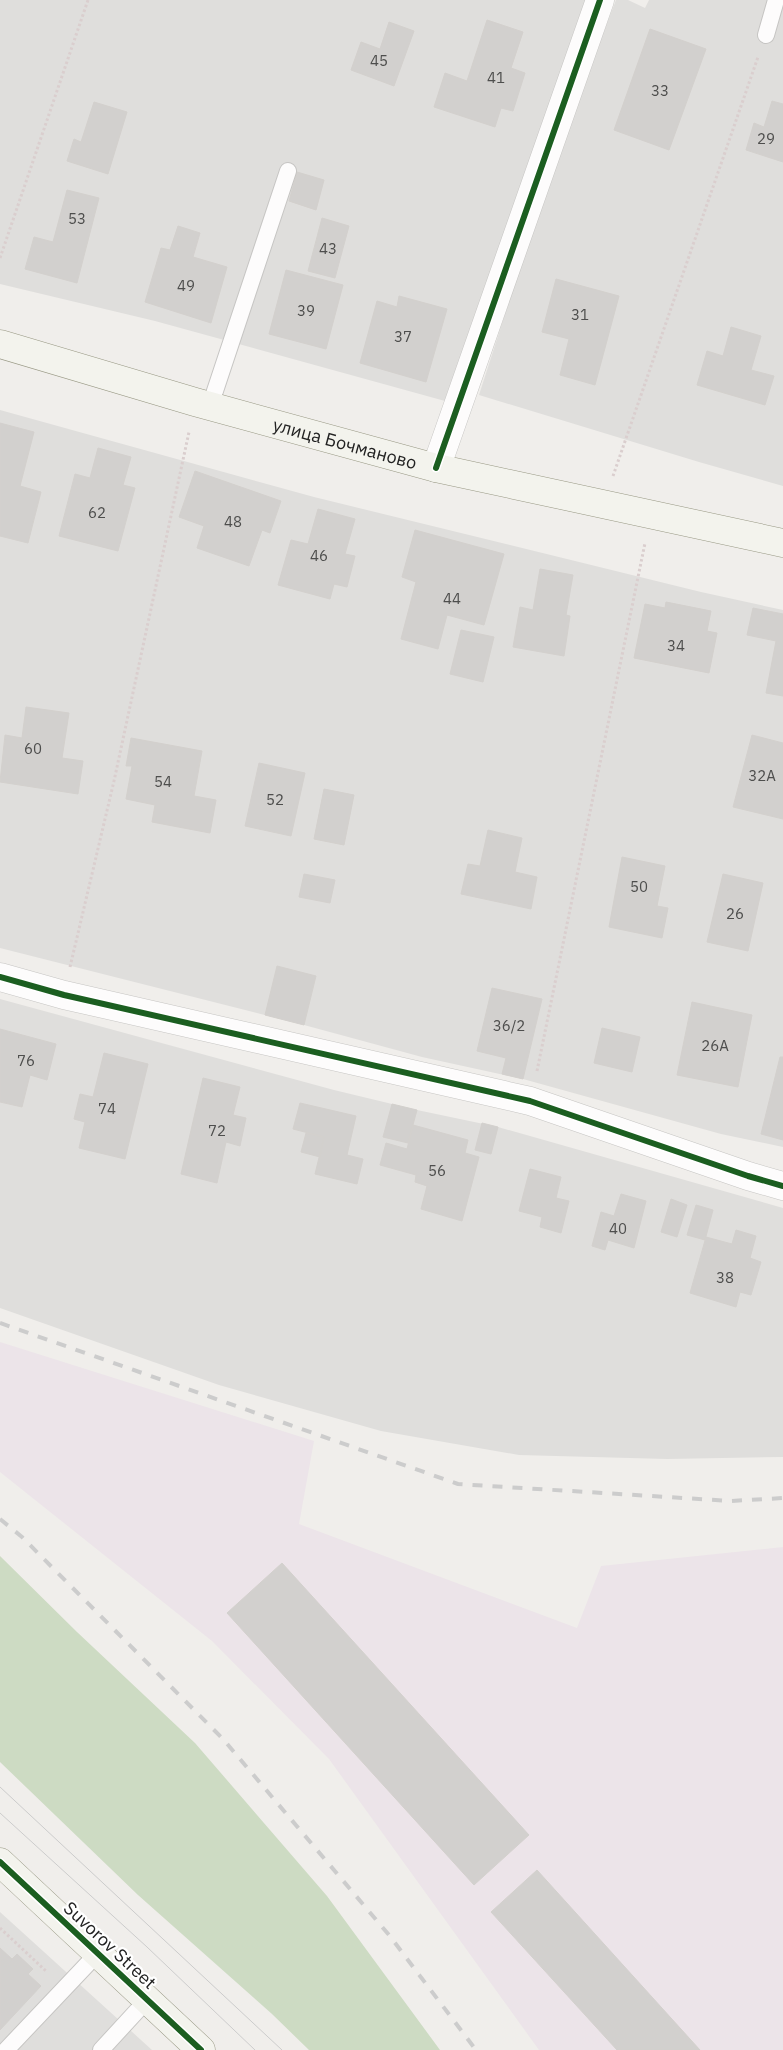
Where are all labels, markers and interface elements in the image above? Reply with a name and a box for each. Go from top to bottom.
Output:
house number: 45 [370,51,388,70]
house number: 41 [487,68,505,87]
house number: 33 [651,81,669,100]
house number: 29 [757,129,775,148]
house number: 53 [68,209,86,228]
house number: 43 [319,239,337,258]
house number: 49 [177,276,195,295]
house number: 39 [297,301,315,320]
house number: 31 [571,305,589,324]
house number: 37 [394,327,412,346]
street label: улица Бочманово [270,412,420,474]
house number: 62 [88,503,106,522]
house number: 48 [224,512,242,531]
house number: 46 [310,546,328,565]
house number: 44 [443,589,461,608]
house number: 34 [667,636,685,655]
house number: 60 [24,739,42,758]
house number: 32А [748,766,776,785]
house number: 54 [154,772,172,791]
house number: 52 [266,790,284,809]
house number: 50 [630,877,648,896]
house number: 26 [726,904,744,923]
house number: 36/2 [493,1016,525,1035]
house number: 26А [701,1036,729,1055]
house number: 76 [17,1051,35,1070]
house number: 74 [98,1099,116,1118]
house number: 72 [208,1121,226,1140]
house number: 56 [428,1161,446,1180]
house number: 40 [609,1219,627,1238]
house number: 38 [716,1268,734,1287]
street label: Suvorov Street [59,1896,161,1994]

